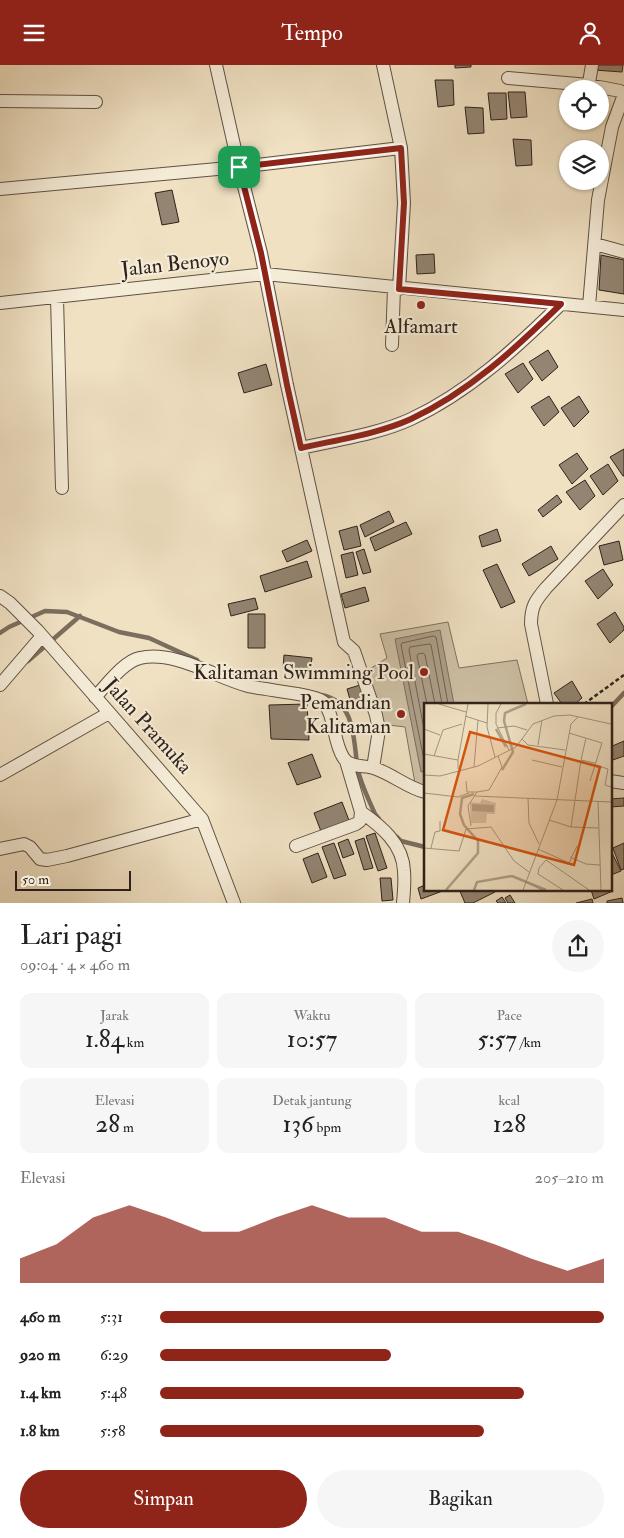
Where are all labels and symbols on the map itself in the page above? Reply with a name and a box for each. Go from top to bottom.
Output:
pin [218,146,260,188]
street label: Jalan Benoyo [119,245,230,283]
marker: Alfamart [415,299,427,311]
place label: Alfamart [383,313,458,340]
place label: Kalitaman Swimming Pool [193,659,415,686]
marker: Kalitaman Swimming Pool [418,666,430,678]
street label: Jalan Pramuka [97,672,198,780]
place label: Pemandian Kalitaman [299,689,391,740]
inset map [424,703,612,891]
marker: Pemandian Kalitaman [395,708,407,720]
scale bar [15,868,131,891]

